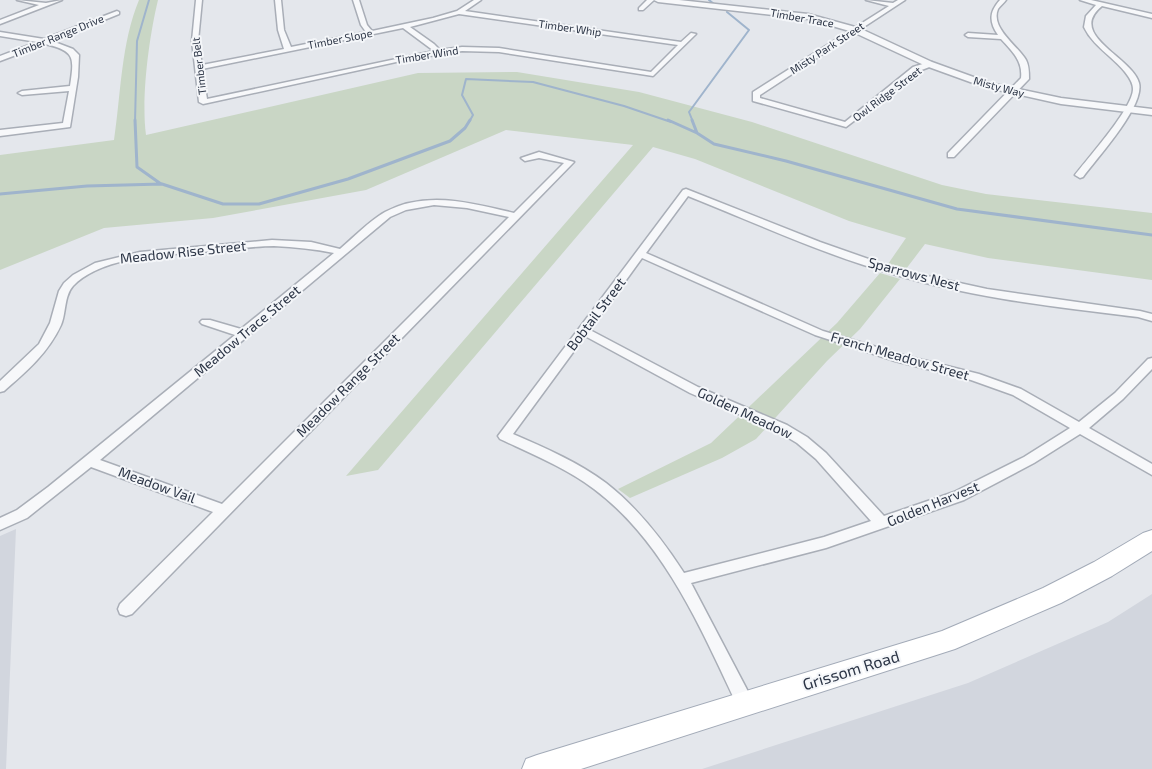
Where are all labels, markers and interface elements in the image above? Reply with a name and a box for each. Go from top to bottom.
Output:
street label: Timber Trace [769,6,835,30]
street label: Timber Range Drive [10,11,105,60]
street label: Timber Whip [538,17,602,38]
street label: Misty Park Street [787,19,866,76]
street label: Timber Slope [306,26,373,51]
street label: Timber Belt [189,37,208,95]
street label: Timber Wind [395,43,459,66]
street label: Owl Ridge Street [850,64,924,124]
street label: Misty Way [972,73,1026,100]
street label: Meadow Rise Street [119,236,247,267]
street label: Sparrows Nest [866,253,962,294]
street label: Bobtail Street [563,274,629,354]
street label: Meadow Trace Street [190,281,303,380]
street label: French Meadow Street [829,328,971,383]
street label: Meadow Range Street [292,329,403,440]
street label: Golden Meadow [695,383,796,442]
street label: Meadow Vail [116,463,199,507]
street label: Golden Harvest [884,477,981,530]
street label: Grissom Road [800,646,902,693]

